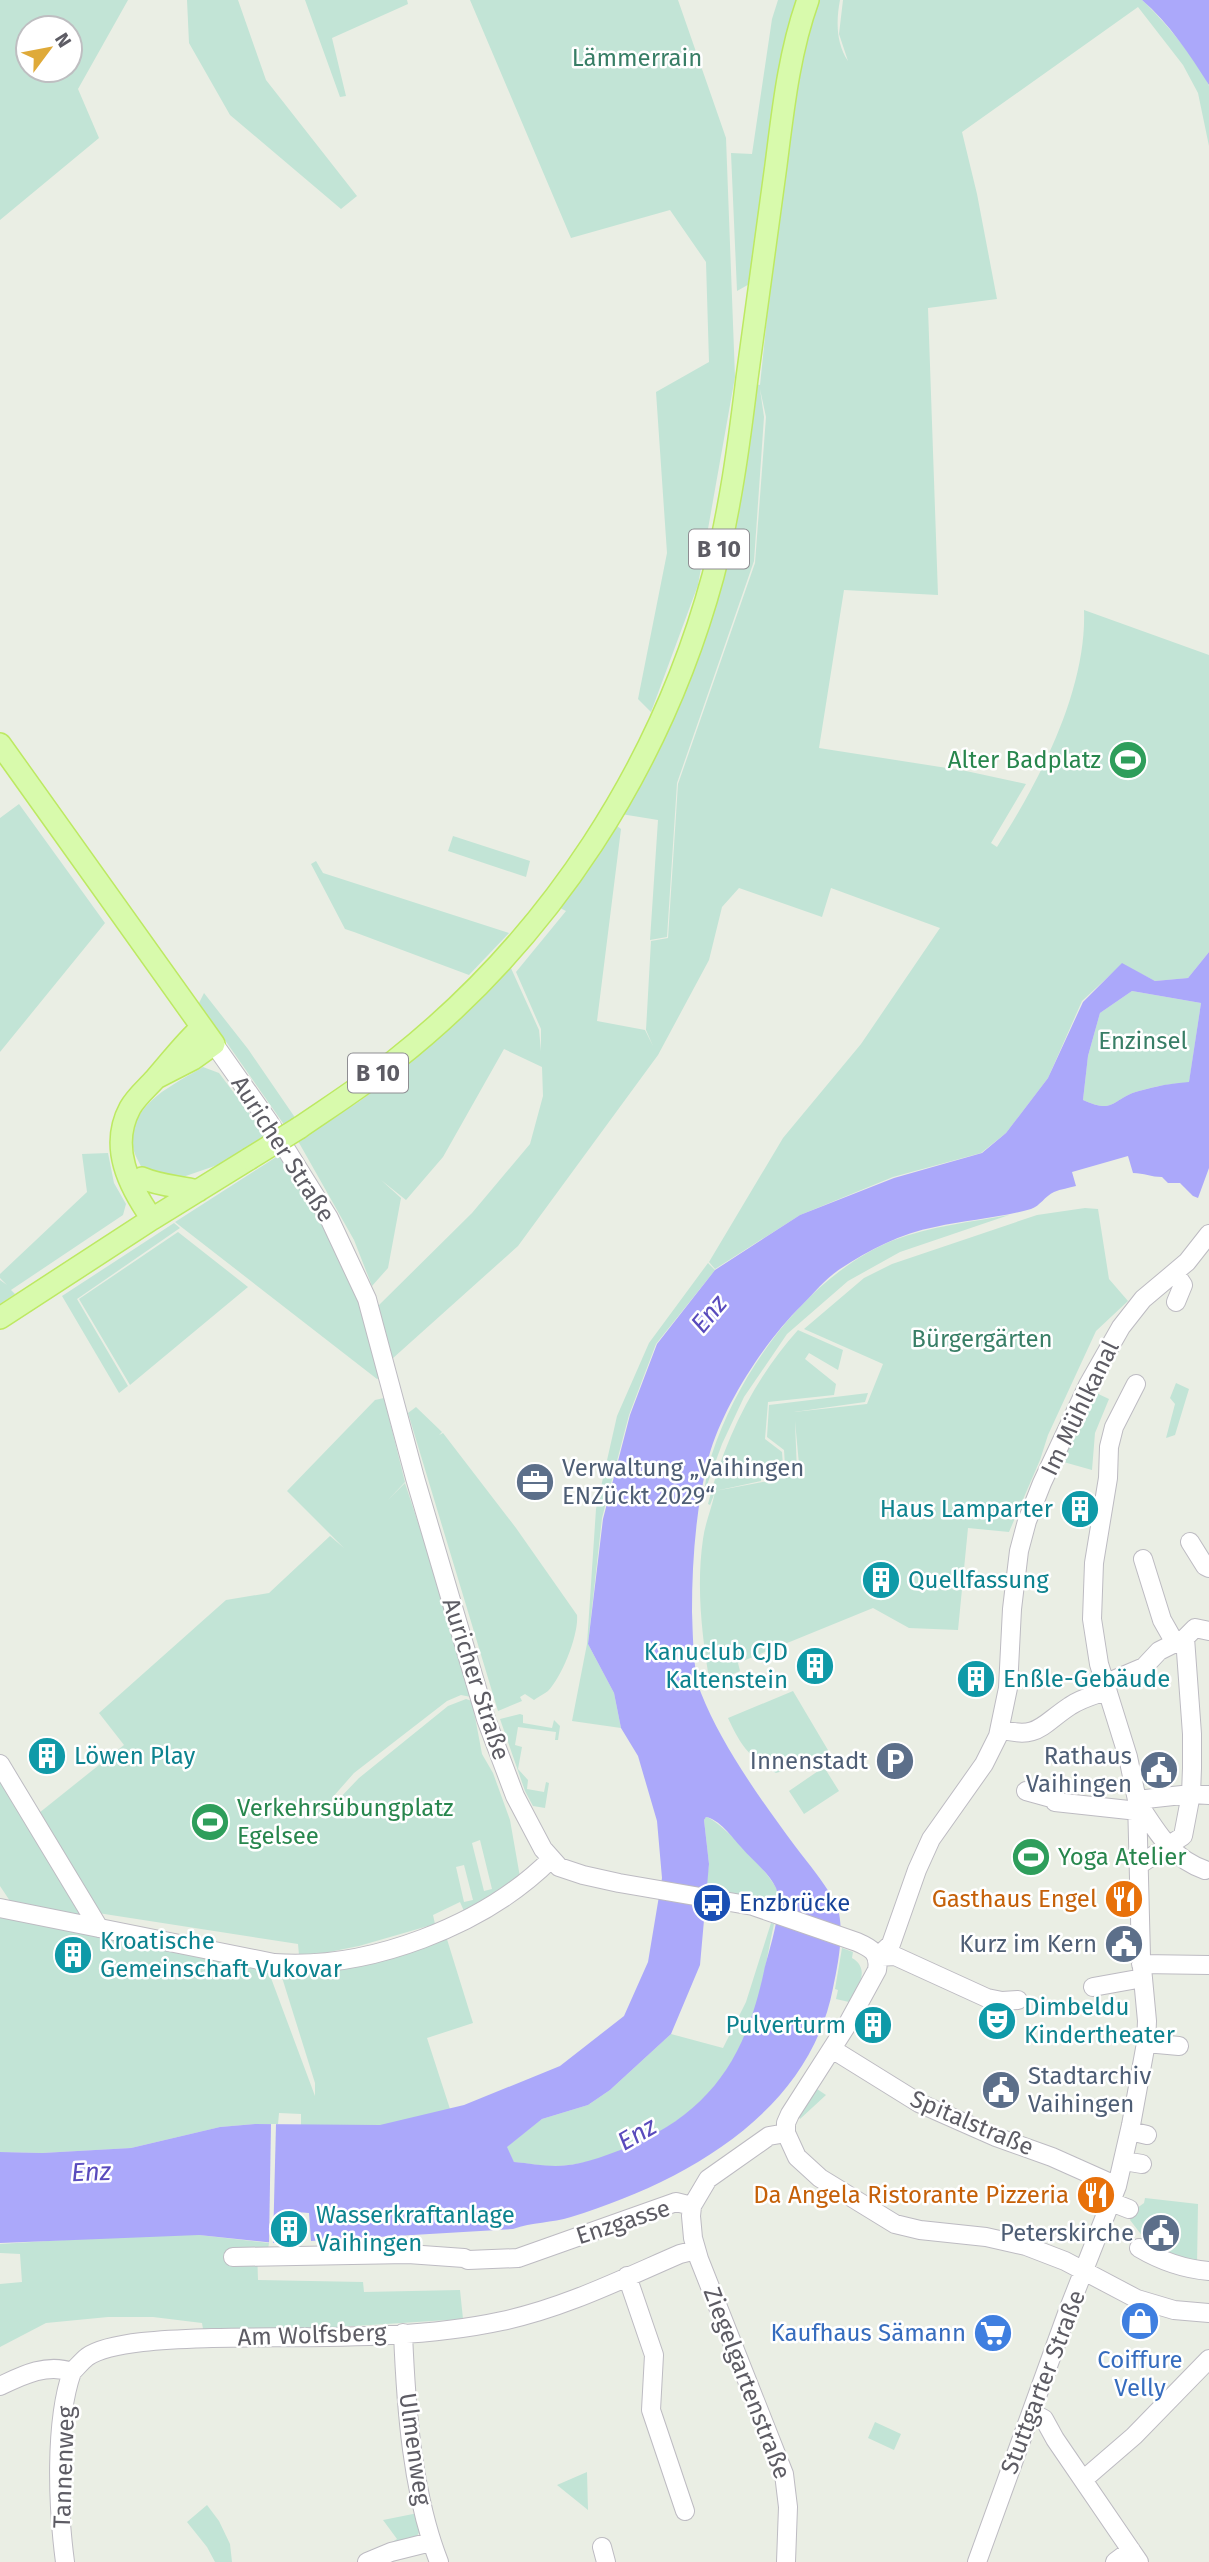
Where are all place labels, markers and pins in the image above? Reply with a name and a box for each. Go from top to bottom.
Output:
sports icon: Alter Badplatz [1107,739,1149,781]
place label: Alter Badplatz [948,746,1101,774]
place label: Verwaltung „Vaihingen ENZückt 2029“ [562,1454,804,1510]
office icon: Verwaltung „Vaihingen ENZückt 2029“ [514,1461,556,1503]
building icon: Haus Lamparter [1059,1488,1101,1530]
place label: Haus Lamparter [880,1495,1054,1523]
building icon: Quellfassung [860,1559,902,1601]
place label: Quellfassung [908,1566,1049,1594]
place label: Kanuclub CJD Kaltenstein [644,1638,788,1694]
building icon: Kanuclub CJD Kaltenstein [794,1645,836,1687]
building icon: Enßle-Gebäude [955,1658,997,1700]
place label: Enßle-Gebäude [1003,1665,1170,1693]
building icon: Löwen Play [26,1735,68,1777]
parking icon: Innenstadt [874,1740,916,1782]
place label: Löwen Play [74,1742,195,1770]
place label: Rathaus Vaihingen [1026,1742,1132,1798]
place label: Innenstadt [750,1747,868,1775]
public building icon: Rathaus Vaihingen [1138,1749,1180,1791]
place label: Verkehrsübungplatz Egelsee [237,1794,454,1850]
sports icon: Verkehrsübungplatz Egelsee [189,1801,231,1843]
sports icon: Yoga Atelier [1010,1836,1052,1878]
place label: Yoga Atelier [1058,1843,1187,1871]
restaurant icon: Gasthaus Engel [1103,1878,1145,1920]
bus stop icon: Enzbrücke [691,1882,733,1924]
place label: Gasthaus Engel [932,1885,1097,1913]
place label: Enzbrücke [739,1889,850,1917]
public building icon: Kurz im Kern [1103,1923,1145,1965]
place label: Kroatische Gemeinschaft Vukovar [100,1927,343,1983]
place label: Kurz im Kern [959,1930,1097,1958]
building icon: Kroatische Gemeinschaft Vukovar [52,1934,94,1976]
place label: Dimbeldu Kindertheater [1024,1993,1176,2049]
theatre icon: Dimbeldu Kindertheater [976,2000,1018,2042]
building icon: Pulverturm [852,2004,894,2046]
place label: Pulverturm [725,2011,846,2039]
place label: Stadtarchiv Vaihingen [1028,2062,1151,2118]
public building icon: Stadtarchiv Vaihingen [980,2069,1022,2111]
restaurant icon: Da Angela Ristorante Pizzeria [1075,2174,1117,2216]
place label: Da Angela Ristorante Pizzeria [753,2181,1069,2209]
place label: Wasserkraftanlage Vaihingen [316,2201,515,2257]
building icon: Wasserkraftanlage Vaihingen [268,2208,310,2250]
public building icon: Peterskirche [1140,2212,1182,2254]
place label: Peterskirche [1000,2219,1134,2247]
shop icon: Coiffure Velly [1119,2300,1161,2342]
supermarket icon: Kaufhaus Sämann [972,2312,1014,2354]
place label: Kaufhaus Sämann [770,2319,966,2347]
place label: Coiffure Velly [1097,2346,1183,2402]

